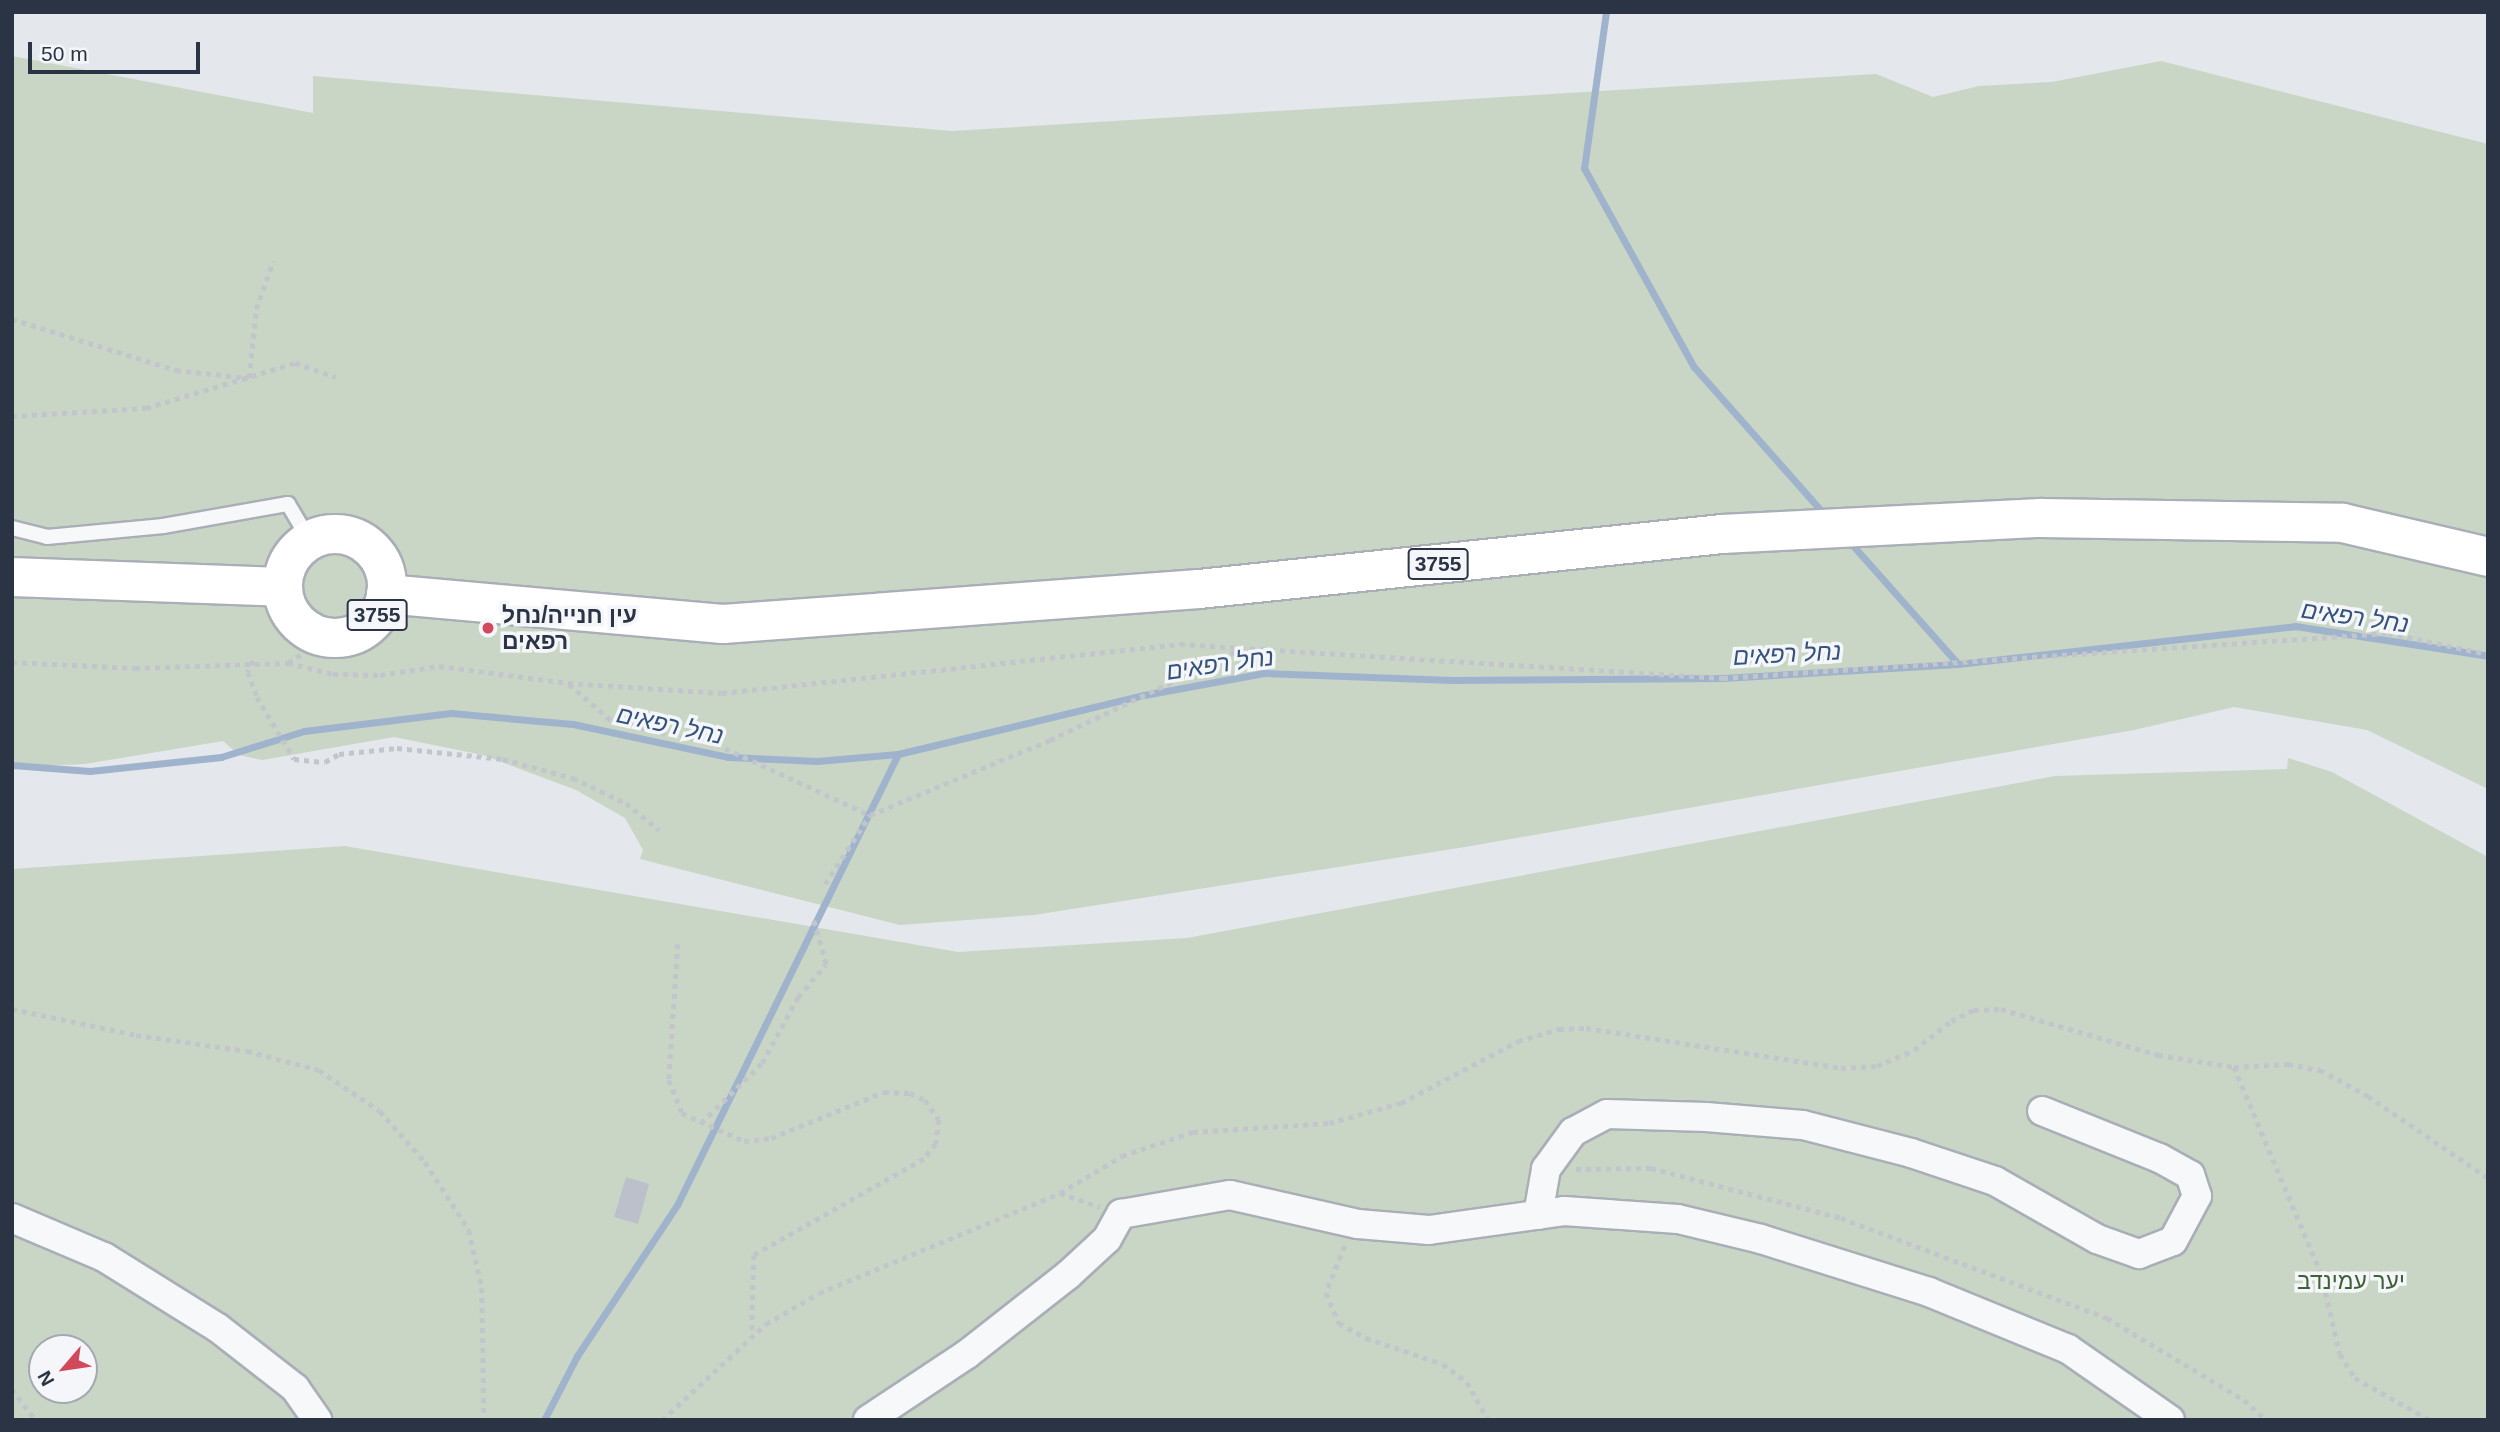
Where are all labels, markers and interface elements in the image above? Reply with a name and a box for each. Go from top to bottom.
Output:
scale bar [32,28,203,72]
text: 50 m [41,42,88,65]
road number: 3755 [1406,546,1470,582]
water label: נחל רפאים [2299,595,2411,639]
road number: 3755 [346,598,408,632]
place label: עין חנייה/נחל רפאים [502,601,637,655]
marker: עין חנייה/נחל רפאים [480,620,496,636]
water label: נחל רפאים [1732,637,1842,671]
water label: נחל רפאים [1164,642,1276,686]
water label: נחל רפאים [614,700,726,750]
park label: יער עמינדב [2297,1267,2405,1295]
north arrow [28,1334,98,1404]
text: N [33,1367,58,1390]

